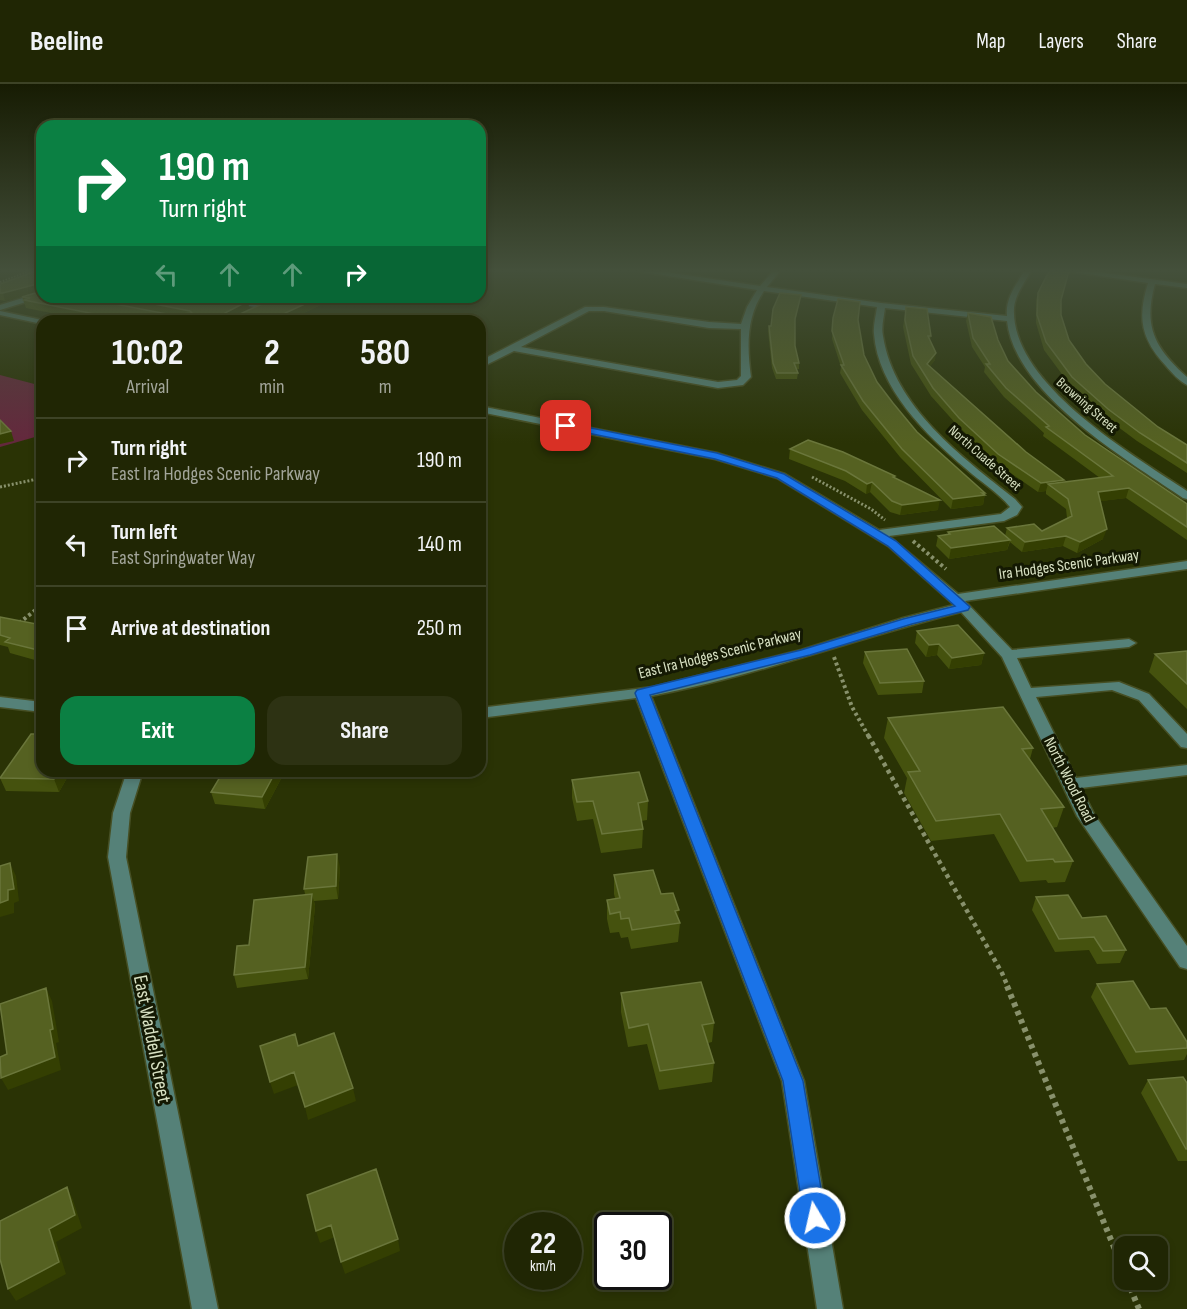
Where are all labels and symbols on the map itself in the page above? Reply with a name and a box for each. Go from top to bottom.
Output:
street label: Browning Street [1053,374,1121,436]
pin [540,400,591,451]
street label: North Cuade Street [945,422,1025,494]
street label: Ira Hodges Scenic Parkway [998,546,1140,584]
street label: East Ira Hodges Scenic Parkway [637,625,803,683]
street label: North Wood Road [1039,734,1099,826]
street label: East Waddell Street [128,973,176,1105]
position arrow [783,1186,847,1250]
speed limit sign: 30 [594,1212,672,1290]

